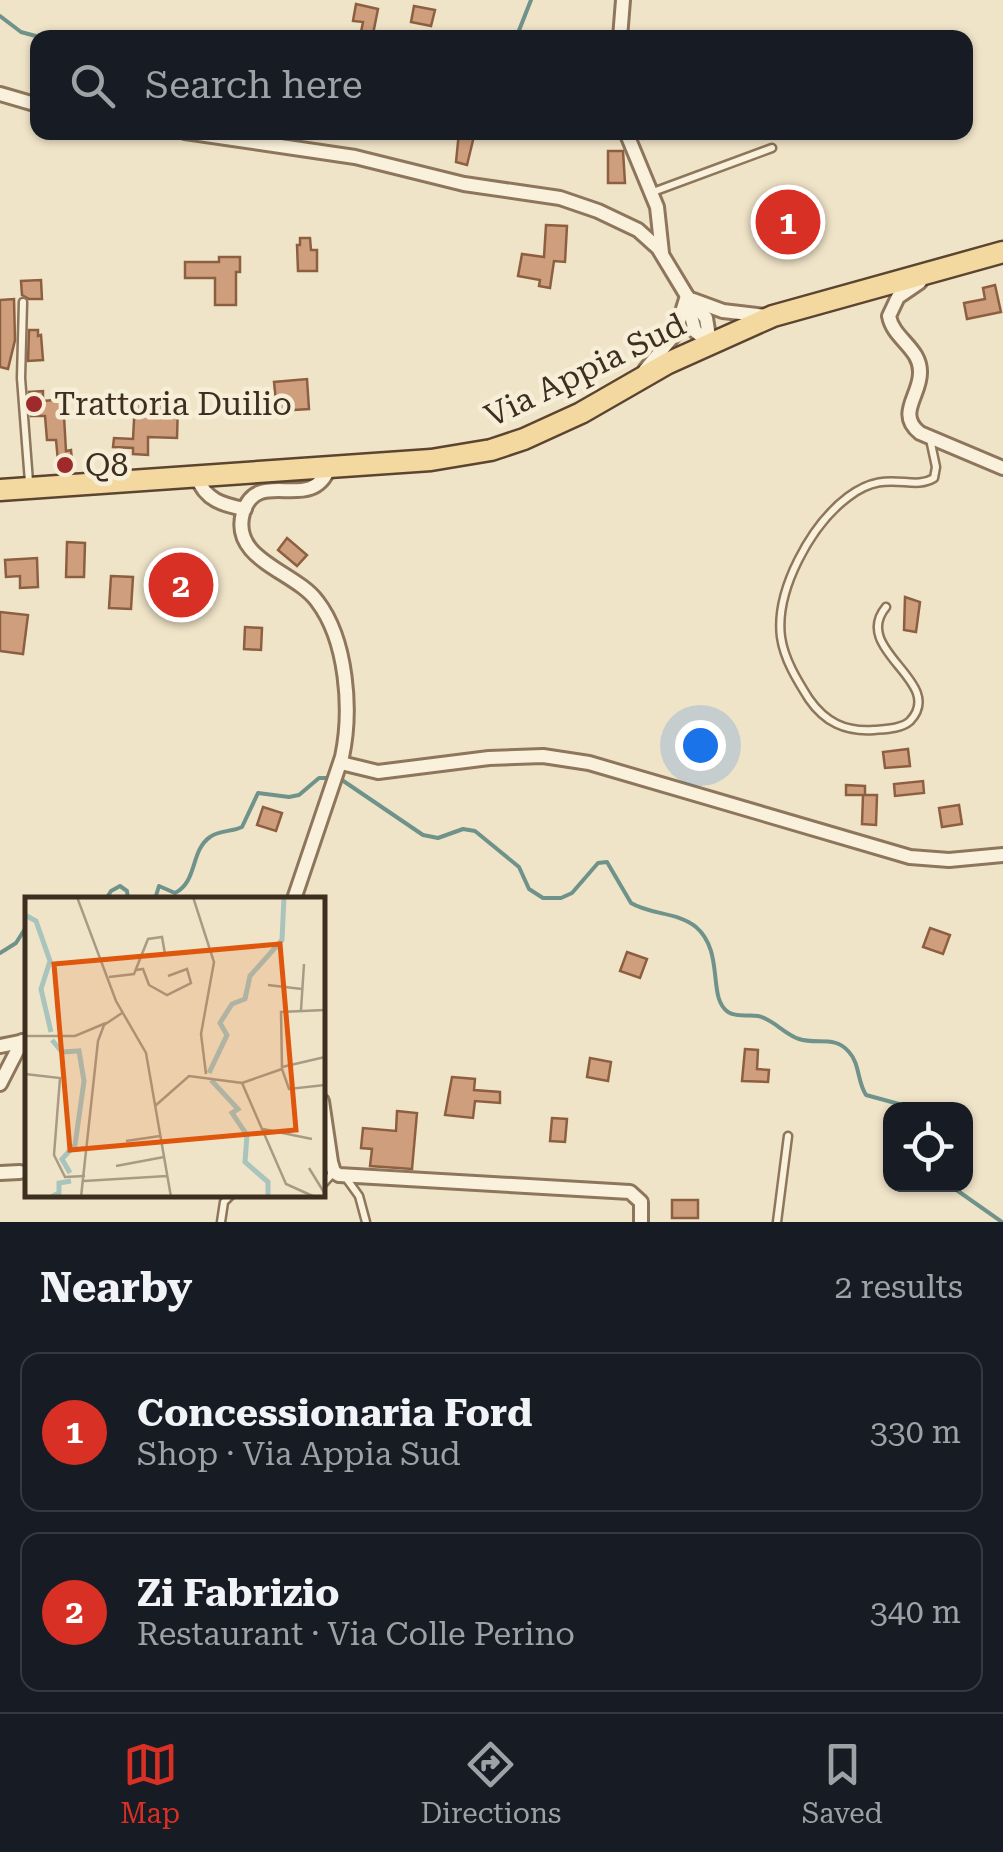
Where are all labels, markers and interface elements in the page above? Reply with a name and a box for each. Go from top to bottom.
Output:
search box [30,30,973,140]
icon: search [65,58,120,113]
text: Search here [145,63,363,107]
pin: 1 [756,184,820,260]
street label: Via Appia Sud [479,305,691,435]
place label: Trattoria Duilio [54,385,292,423]
marker: Trattoria Duilio [23,393,45,415]
place label: Q8 [85,446,128,484]
marker: Q8 [54,454,76,476]
pin: 2 [148,548,214,622]
your location [675,720,726,771]
inset map [25,897,325,1197]
map controls [883,1102,973,1192]
button: locate [883,1102,973,1192]
text: Nearby [40,1263,192,1312]
text: 2 results [835,1268,963,1306]
text: Concessionaria Ford [137,1391,532,1435]
text: 1 [66,1413,83,1451]
text: 330 m [870,1413,961,1451]
text: Shop · Via Appia Sud [137,1435,461,1473]
text: Zi Fabrizio [137,1571,340,1615]
text: 2 [66,1593,83,1631]
text: 340 m [870,1593,961,1631]
text: Restaurant · Via Colle Perino [137,1615,575,1653]
tab: Map [120,1737,180,1830]
tab: Directions [420,1737,561,1830]
tab: Saved [802,1737,883,1830]

